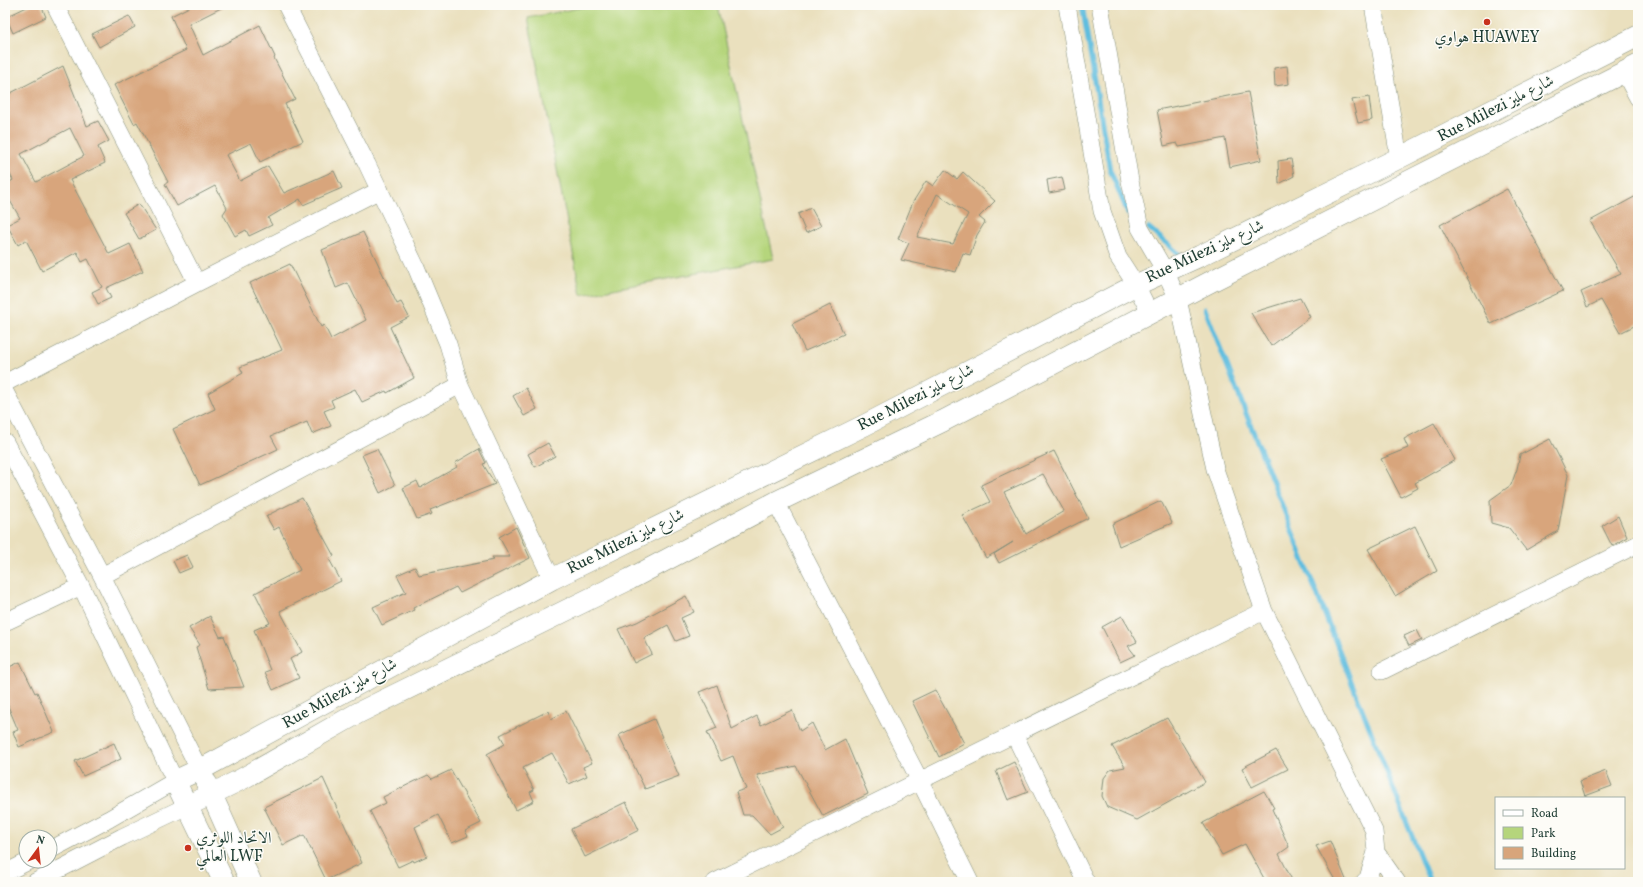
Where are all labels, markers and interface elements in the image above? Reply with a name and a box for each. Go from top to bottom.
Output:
marker: هواوي HUAWEY [1482,17,1492,27]
place label: هواوي HUAWEY [1434,27,1540,49]
street label: Rue Milezi شارع مليز [1434,70,1558,149]
street label: Rue Milezi شارع مليز [1142,215,1268,290]
street label: Rue Milezi شارع مليز [854,359,978,438]
street label: Rue Milezi شارع مليز [564,504,689,581]
street label: Rue Milezi شارع مليز [279,653,402,736]
legend [1495,797,1625,869]
text: Road [1531,806,1558,822]
text: Park [1531,826,1556,842]
place label: الاتحاد اللوثري العالمي LWF [196,828,271,871]
north arrow [18,829,58,869]
text: N [34,833,46,849]
marker: الاتحاد اللوثري العالمي LWF [183,843,193,853]
text: Building [1531,846,1576,862]

